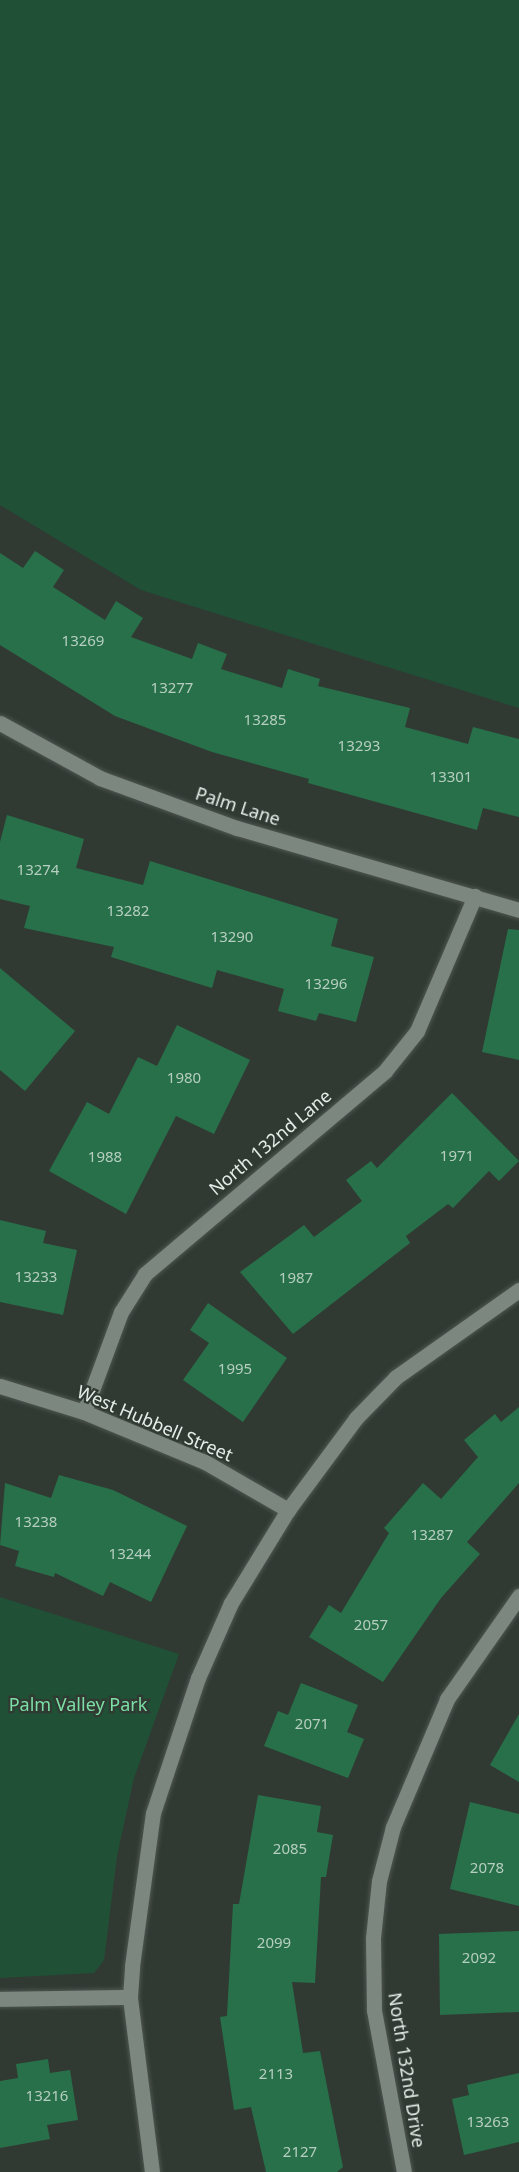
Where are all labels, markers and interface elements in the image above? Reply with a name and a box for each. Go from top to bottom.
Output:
house number: 13269 [62,632,104,650]
house number: 13277 [151,679,193,697]
house number: 13285 [244,711,286,729]
house number: 13293 [338,737,380,755]
house number: 13301 [430,768,472,786]
street label: Palm Lane [193,782,283,830]
house number: 13274 [17,861,59,879]
house number: 13282 [107,902,149,920]
house number: 13290 [211,928,253,946]
house number: 13296 [305,975,347,993]
house number: 1980 [167,1069,201,1087]
street label: North 132nd Lane [205,1085,335,1199]
house number: 1971 [440,1147,474,1165]
house number: 1988 [88,1148,122,1166]
house number: 13233 [15,1268,57,1286]
house number: 1987 [279,1269,313,1287]
house number: 1995 [218,1360,252,1378]
street label: West Hubbell Street [74,1380,236,1466]
house number: 13238 [15,1513,57,1531]
house number: 13287 [411,1526,453,1544]
house number: 13244 [109,1545,151,1563]
house number: 2057 [354,1616,388,1634]
park label: Palm Valley Park [9,1693,147,1715]
house number: 2071 [295,1715,329,1733]
house number: 2085 [273,1840,307,1858]
house number: 2078 [470,1859,504,1877]
house number: 2099 [257,1934,291,1952]
house number: 2092 [462,1949,496,1967]
street label: North 132nd Drive [384,1991,430,2149]
house number: 2113 [259,2065,293,2083]
house number: 13216 [26,2087,68,2105]
house number: 13263 [467,2113,509,2131]
house number: 2127 [283,2143,317,2161]

